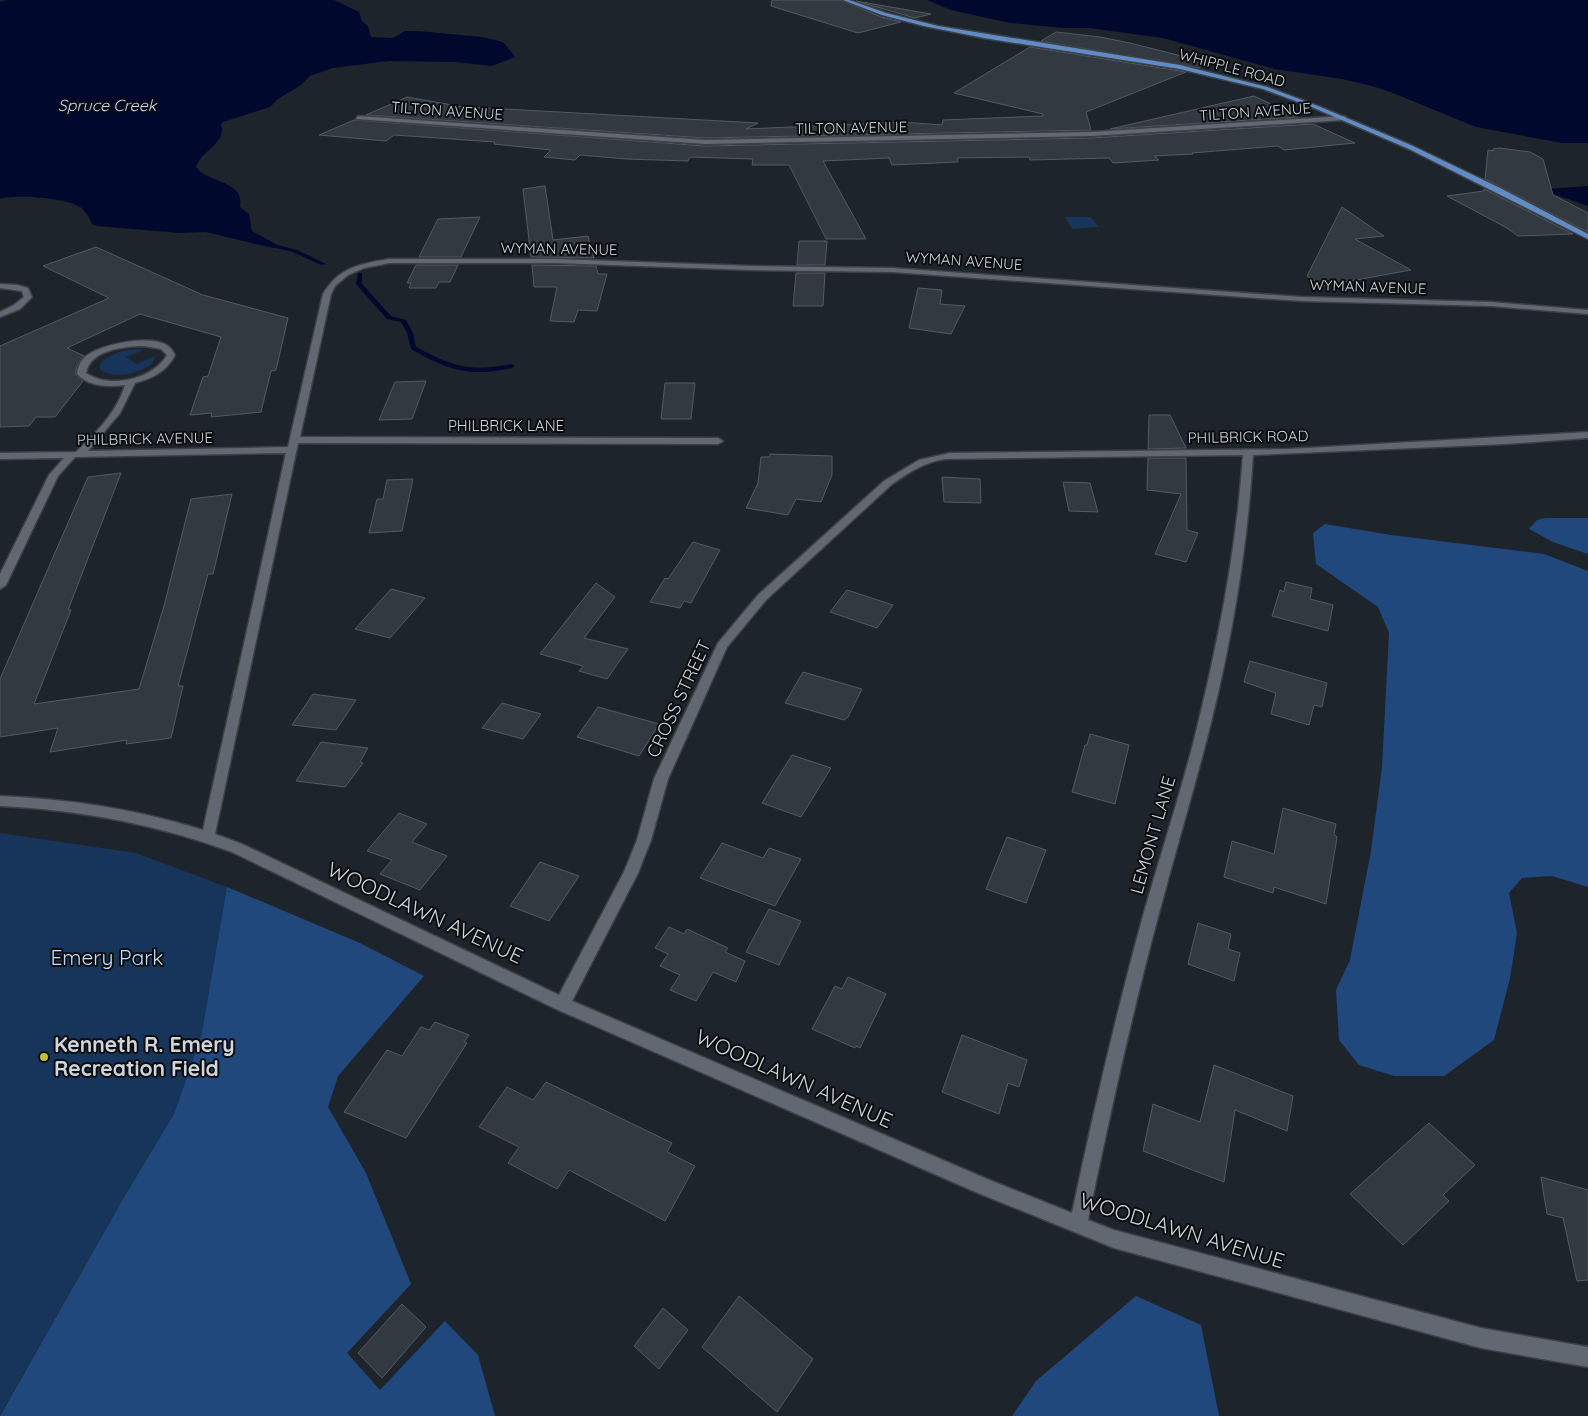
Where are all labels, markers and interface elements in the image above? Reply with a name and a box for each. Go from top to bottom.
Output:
street label: WHIPPLE ROAD [1177,44,1288,91]
water label: Spruce Creek [58,95,158,115]
street label: TILTON AVENUE [390,97,504,124]
street label: TILTON AVENUE [1198,98,1312,125]
street label: TILTON AVENUE [795,117,907,138]
street label: WYMAN AVENUE [500,238,618,259]
street label: WYMAN AVENUE [905,247,1023,274]
street label: WYMAN AVENUE [1309,275,1427,298]
street label: PHILBRICK LANE [448,416,564,435]
street label: PHILBRICK ROAD [1187,426,1309,447]
street label: PHILBRICK AVENUE [77,428,213,449]
street label: CROSS STREET [641,636,716,761]
street label: LEMONT LANE [1125,773,1180,897]
street label: WOODLAWN AVENUE [323,855,527,969]
park label: Emery Park [50,944,164,970]
street label: WOODLAWN AVENUE [692,1023,897,1133]
place label: Kenneth R. Emery Recreation Field [54,1031,235,1081]
marker: Kenneth R. Emery Recreation Field [38,1051,50,1063]
street label: WOODLAWN AVENUE [1077,1187,1288,1274]

